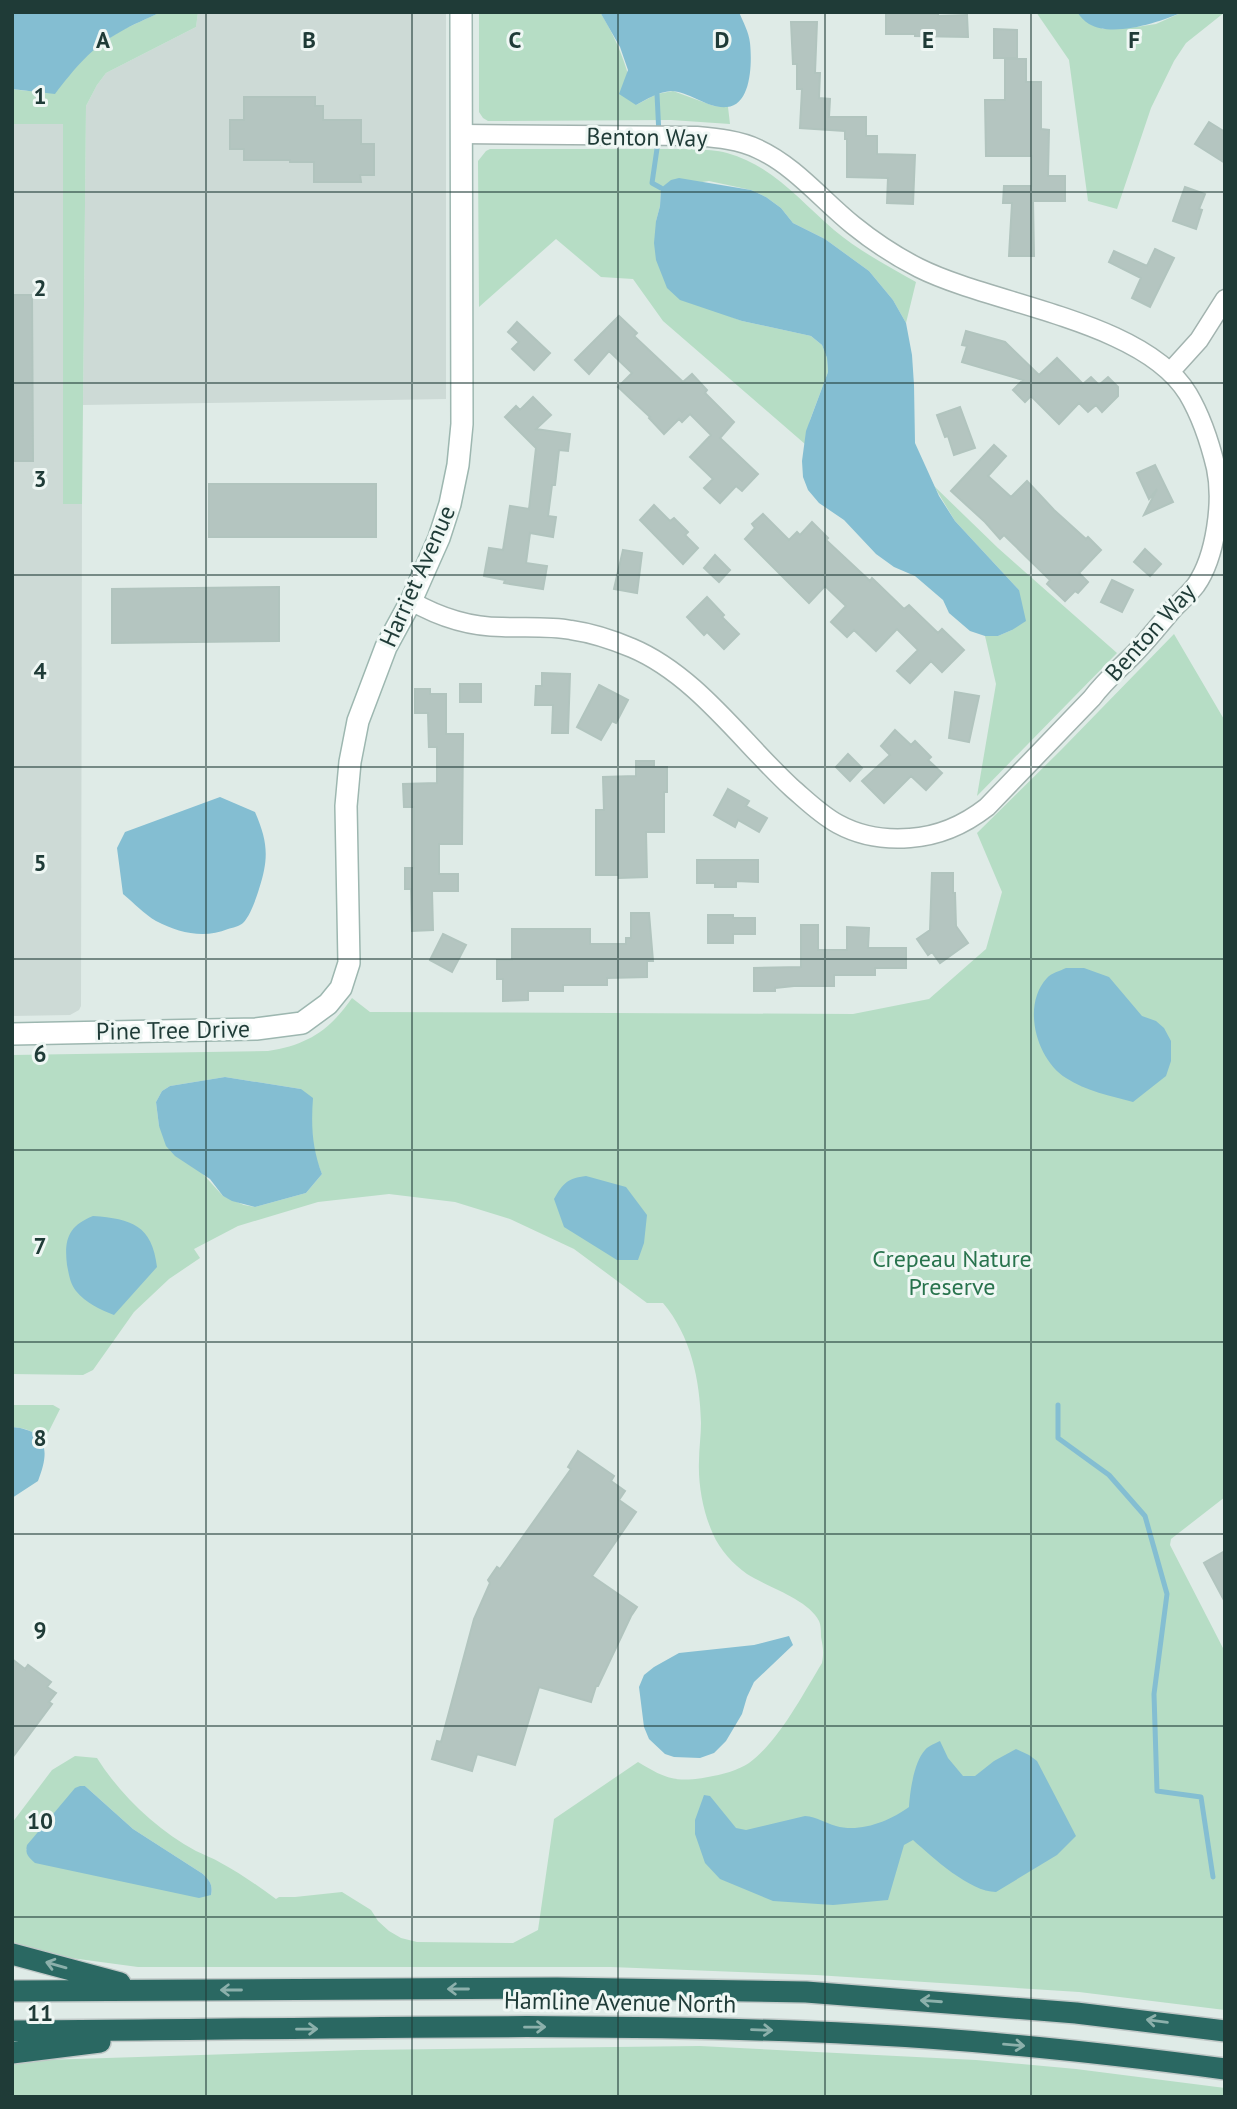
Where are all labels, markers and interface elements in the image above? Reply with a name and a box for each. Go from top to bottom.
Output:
text: A [96,25,110,54]
text: B [302,25,316,54]
text: C [509,25,522,54]
text: D [715,25,729,54]
text: E [922,25,934,54]
text: F [1128,25,1140,54]
text: 1 [33,81,47,110]
street label: Benton Way [586,120,708,154]
text: 2 [33,273,47,302]
text: 3 [33,464,47,493]
street label: Harriet Avenue [372,500,462,652]
street label: Benton Way [1098,577,1202,687]
text: 4 [33,656,47,685]
text: 5 [33,848,47,877]
street label: Pine Tree Drive [96,1013,250,1047]
text: 6 [33,1039,47,1068]
text: 7 [33,1231,47,1260]
park label: Crepeau Nature Preserve [872,1243,1032,1302]
text: 8 [33,1423,47,1452]
text: 9 [33,1615,47,1644]
text: 10 [27,1806,53,1835]
one-way arrow [46,1958,68,1971]
one-way arrow [447,1982,470,1996]
one-way arrow [220,1983,243,1997]
street label: Hamline Avenue North [504,1984,736,2020]
one-way arrow [919,1994,942,2007]
text: 11 [27,1998,53,2027]
one-way arrow [1146,2015,1169,2028]
one-way arrow [523,2020,546,2034]
one-way arrow [295,2022,318,2036]
one-way arrow [750,2024,773,2037]
one-way arrow [1002,2039,1024,2052]

